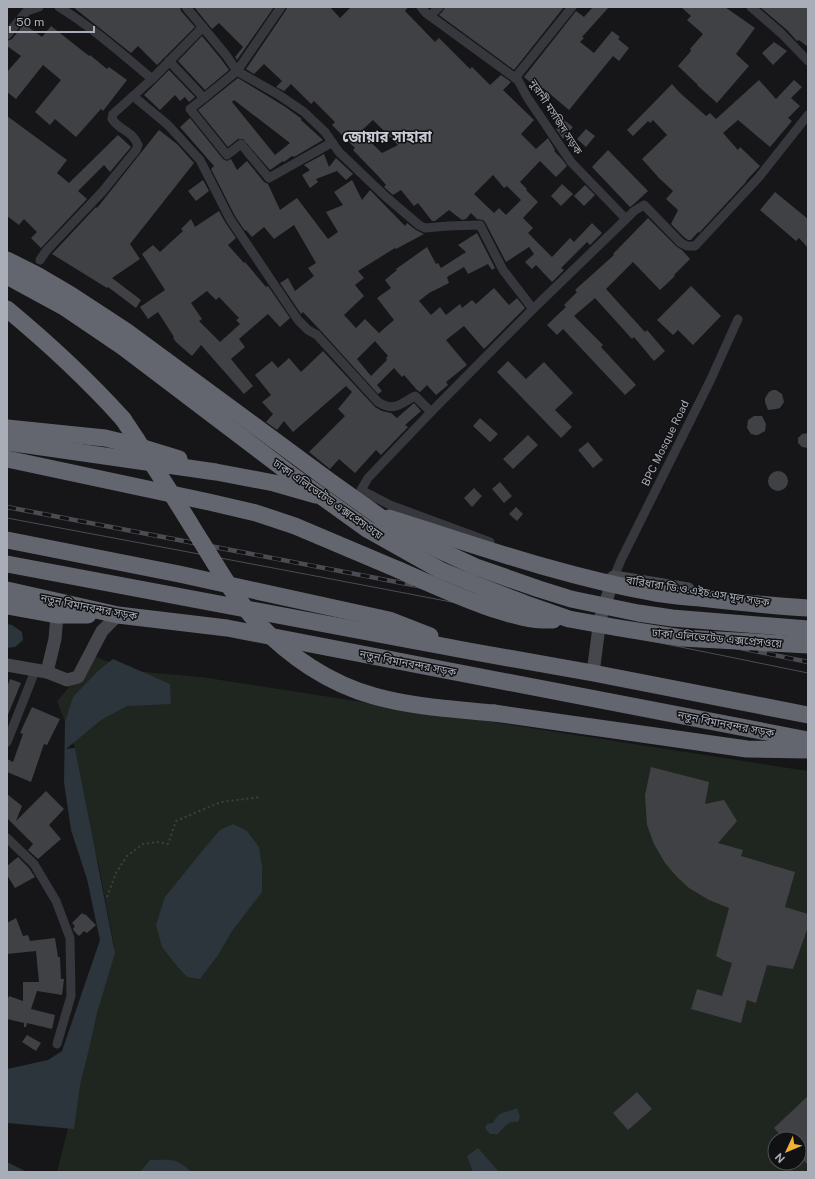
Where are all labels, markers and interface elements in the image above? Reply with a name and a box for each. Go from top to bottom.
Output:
scale bar [10,8,94,34]
text: 50 m [16,15,44,29]
street label: নুরানী মসজিদ সড়ক [526,77,585,157]
district label: জোয়ার সাহারা [342,128,432,145]
street label: BPC Mosque Road [639,398,691,488]
street label: ঢাকা এলিভেটেড এক্সপ্রেসওয়ে [270,456,385,541]
street label: বারিধারা ডি.ও.এইচ.এস মূল সড়ক [624,574,771,609]
street label: নতুন বিমানবন্দর সড়ক [39,592,138,623]
street label: ঢাকা এলিভেটেড এক্সপ্রেসওয়ে [650,626,783,650]
street label: নতুন বিমানবন্দর সড়ক [358,648,457,679]
street label: নতুন বিমানবন্দর সড়ক [676,709,775,740]
north arrow [767,1131,807,1171]
text: N [773,1151,787,1165]

